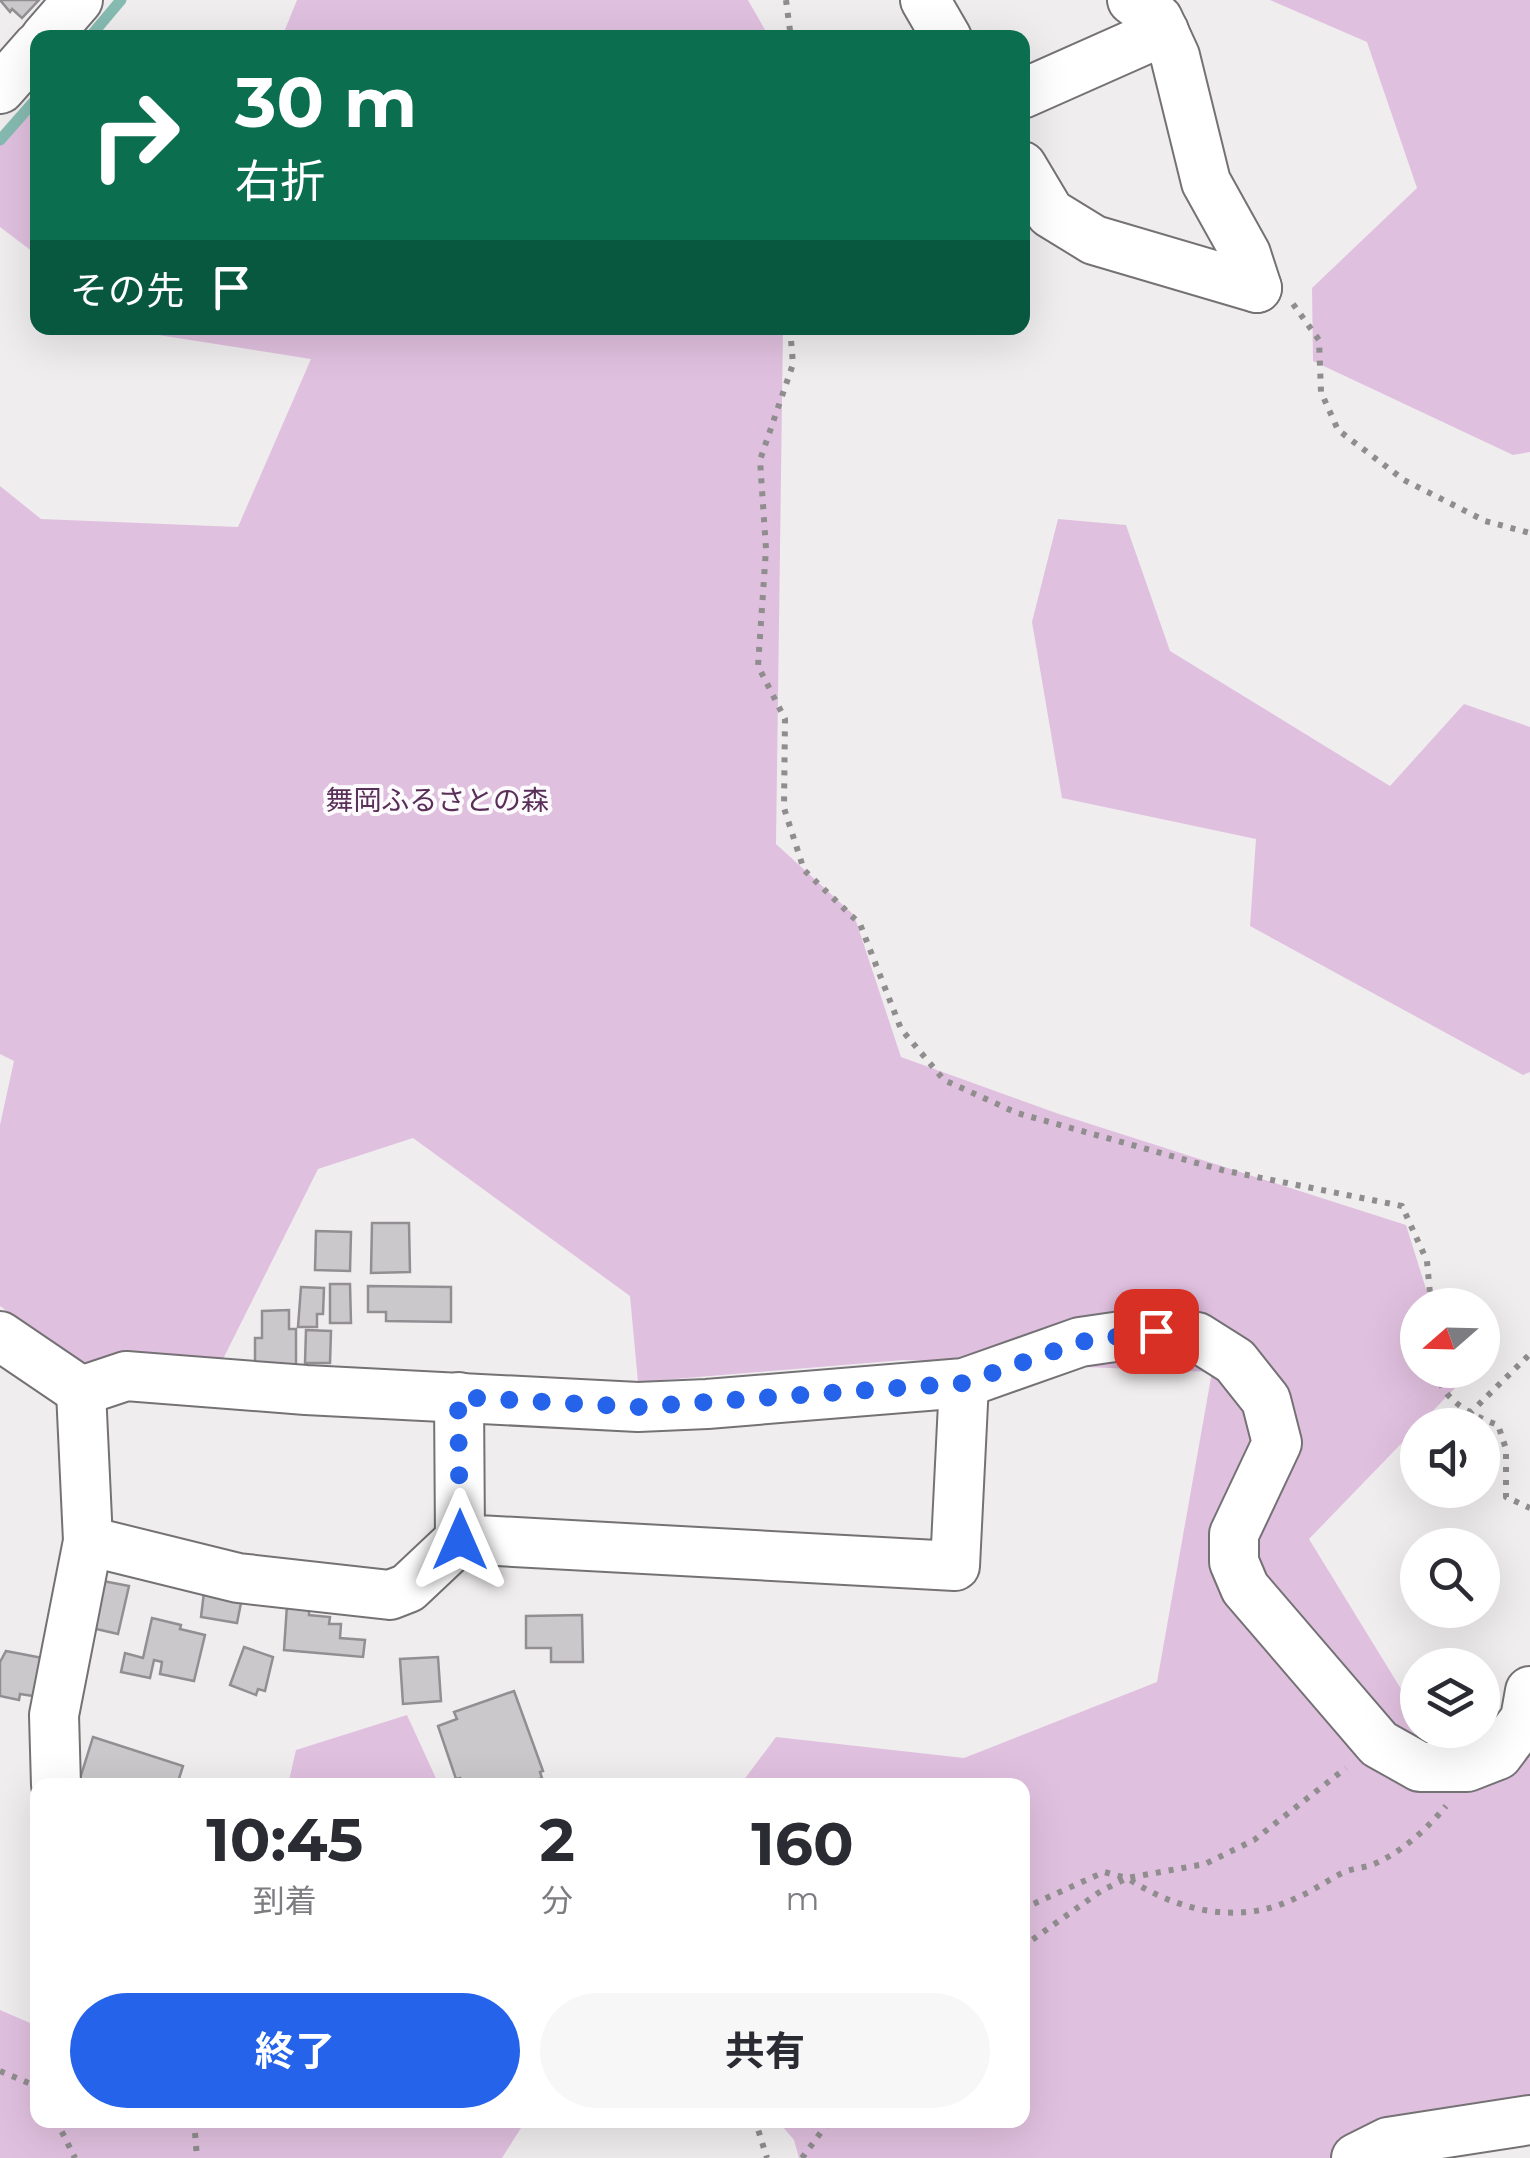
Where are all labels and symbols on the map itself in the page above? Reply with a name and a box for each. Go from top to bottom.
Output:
park label: 舞岡ふるさとの森 [325,783,549,817]
north arrow [1400,1288,1500,1388]
pin [1114,1289,1199,1374]
position arrow [408,1488,512,1592]

